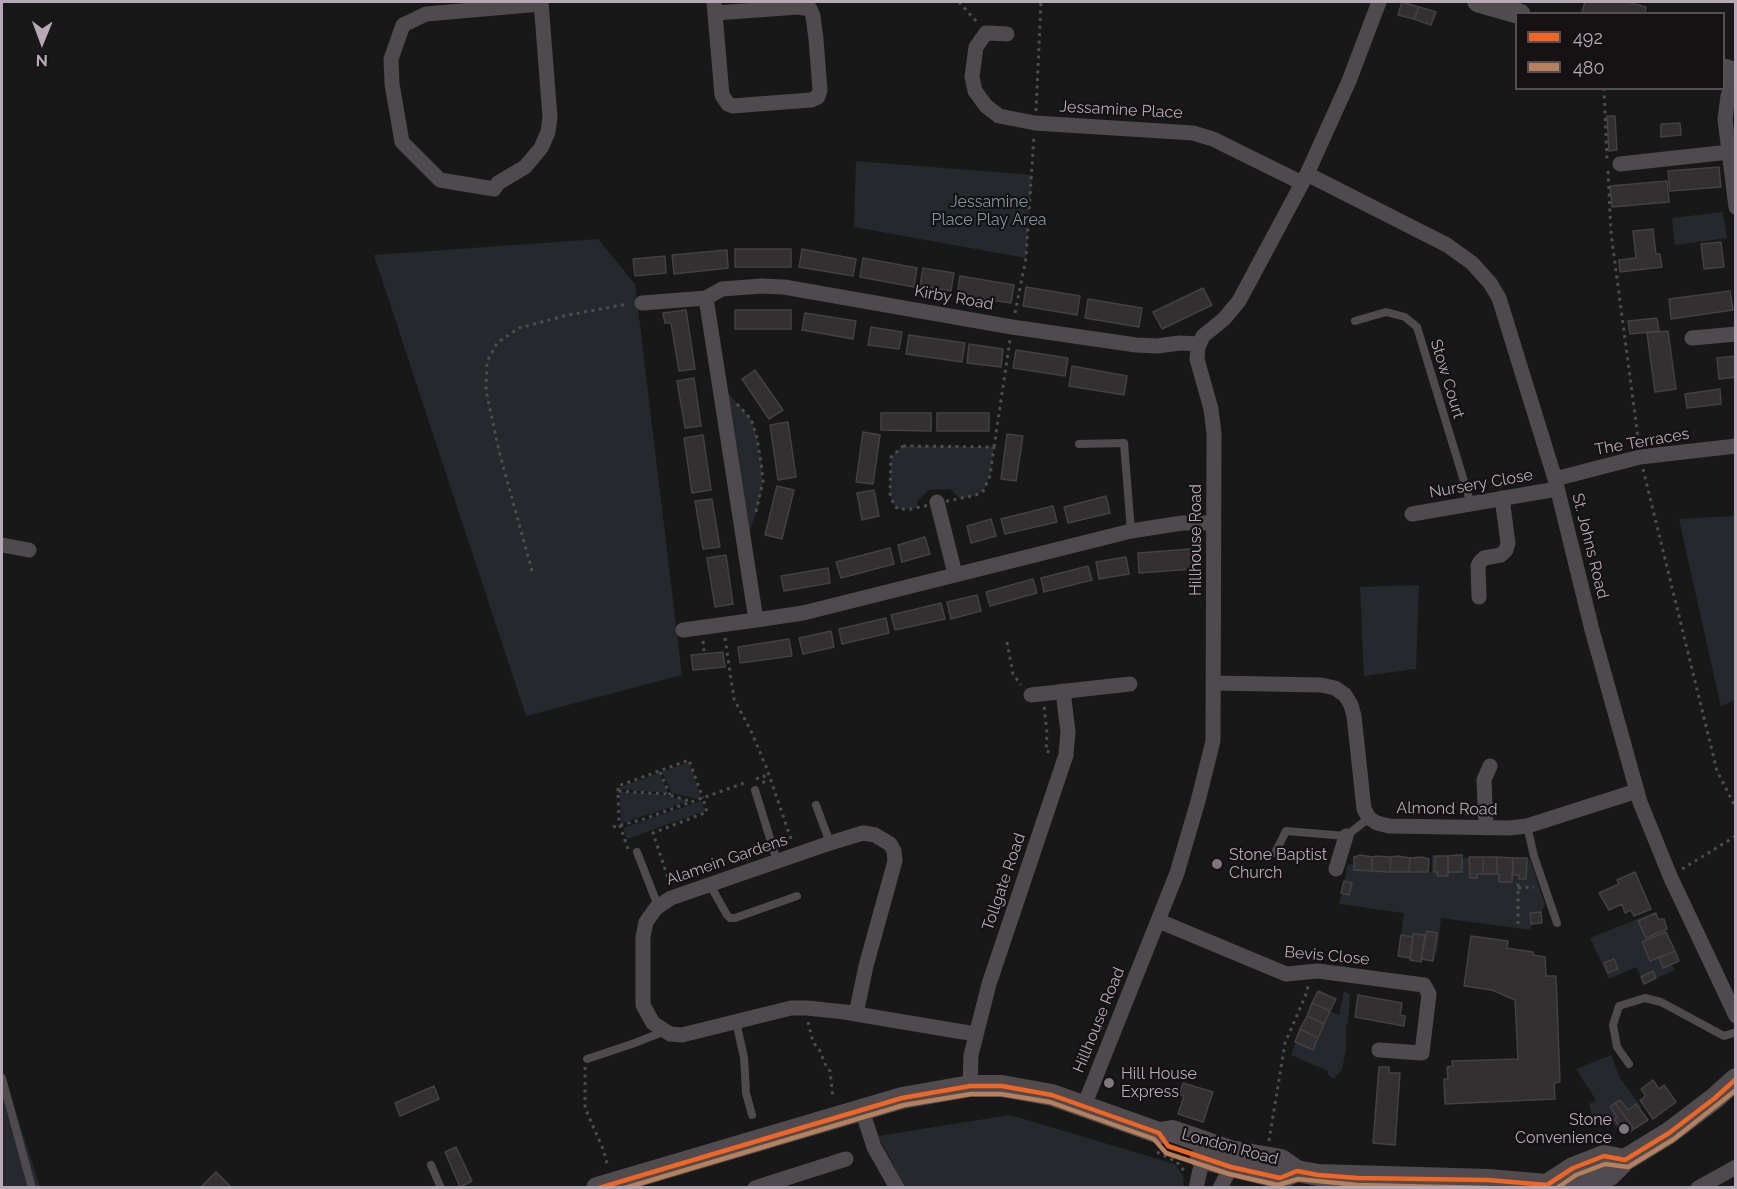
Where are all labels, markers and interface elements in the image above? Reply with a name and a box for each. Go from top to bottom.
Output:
north arrow [12,12,72,72]
legend [1515,12,1725,90]
text: 492 [1573,27,1603,48]
text: N [35,51,48,70]
text: 480 [1573,57,1605,78]
street label: Jessamine Place [1059,97,1183,123]
park label: Jessamine Place Play Area [931,192,1047,230]
street label: Kirby Road [913,282,995,314]
street label: Stow Court [1426,337,1468,421]
street label: The Terraces [1593,424,1691,460]
street label: Nursery Close [1428,465,1534,503]
street label: Hillhouse Road [1186,484,1206,596]
street label: St. Johns Road [1568,491,1612,601]
street label: Almond Road [1396,799,1498,819]
street label: Alamein Gardens [664,830,790,890]
street label: Tollgate Road [978,831,1030,933]
place label: Stone Baptist Church [1229,845,1327,883]
marker: Stone Baptist Church [1210,857,1224,871]
street label: Bevis Close [1284,943,1370,969]
street label: Hillhouse Road [1069,965,1129,1075]
place label: Hill House Express [1121,1064,1197,1102]
marker: Hill House Express [1102,1076,1116,1090]
place label: Stone Convenience [1515,1110,1612,1148]
marker: Stone Convenience [1617,1122,1631,1136]
street label: London Road [1180,1125,1280,1169]

